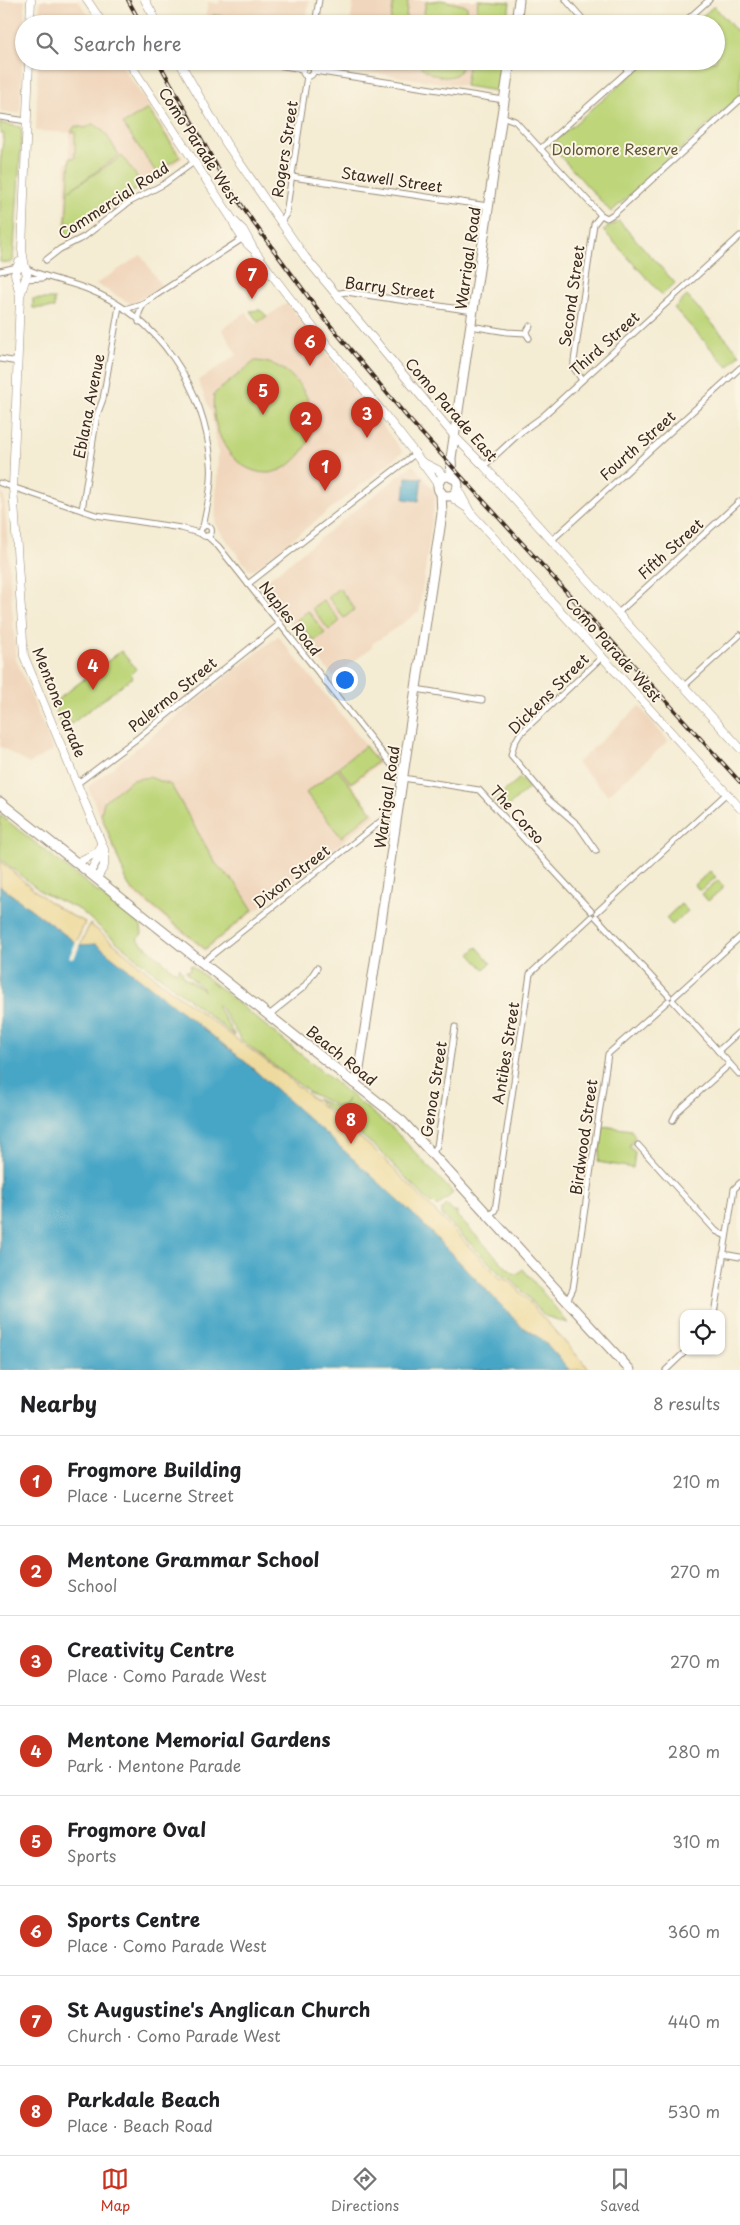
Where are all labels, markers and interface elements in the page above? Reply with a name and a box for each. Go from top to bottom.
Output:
search box [15,15,725,70]
icon: search [33,29,61,57]
text: Search here [73,29,182,57]
street label: Como Parade West [154,82,246,208]
street label: Rogers Street [265,99,303,199]
park label: Dolomore Reserve [551,137,679,160]
street label: Commercial Road [53,155,173,245]
street label: Stawell Street [340,161,444,197]
street label: Warrigal Road [448,205,486,311]
street label: Second Street [552,244,590,348]
pin: 7 [236,258,268,299]
street label: Barry Street [344,270,436,304]
street label: Third Street [564,305,644,381]
pin: 6 [294,325,326,366]
street label: Eblana Avenue [67,352,109,460]
street label: Como Parade East [400,352,504,466]
pin: 5 [247,374,279,415]
pin: 3 [351,397,383,438]
pin: 2 [290,402,322,443]
street label: Fourth Street [594,405,680,485]
pin: 1 [309,450,341,491]
street label: Fifth Street [632,512,708,584]
street label: Naples Road [254,576,328,660]
street label: Como Parade West [560,591,668,707]
street label: Mentone Parade [27,644,93,761]
street label: Dickens Street [502,647,594,739]
pin: 4 [77,649,109,690]
street label: Palermo Street [123,651,221,737]
your location [332,667,358,693]
street label: Warrigal Road [367,744,405,850]
street label: The Corso [485,779,551,849]
street label: Dixon Street [248,839,334,913]
street label: Antibes Street [486,1000,524,1106]
street label: Beach Road [302,1019,382,1091]
street label: Genoa Street [414,1039,452,1139]
street label: Birdwood Street [563,1078,603,1196]
pin: 8 [335,1103,367,1144]
map controls [680,1310,725,1355]
button: locate [680,1310,725,1355]
text: Nearby [20,1387,97,1419]
text: 8 results [653,1391,720,1415]
text: Frogmore Building [67,1455,241,1483]
text: 1 [32,1469,40,1493]
text: 210 m [672,1469,720,1493]
text: Place · Lucerne Street [67,1483,234,1507]
text: Mentone Grammar School [67,1545,319,1573]
text: 2 [30,1559,42,1583]
text: 270 m [670,1559,720,1583]
text: School [67,1573,117,1597]
text: Creativity Centre [67,1635,234,1663]
text: 3 [31,1649,41,1673]
text: 270 m [670,1649,720,1673]
text: Place · Como Parade West [67,1663,267,1687]
text: Mentone Memorial Gardens [67,1725,331,1753]
text: 4 [31,1739,41,1763]
text: 280 m [668,1739,720,1763]
text: Park · Mentone Parade [67,1753,241,1777]
text: Frogmore Oval [67,1815,206,1843]
text: 5 [31,1829,41,1853]
text: 310 m [672,1829,720,1853]
text: Sports [67,1843,116,1867]
text: Sports Centre [67,1905,200,1933]
text: 6 [30,1919,42,1943]
text: 360 m [668,1919,720,1943]
text: Place · Como Parade West [67,1933,267,1957]
text: St Augustine's Anglican Church [67,1995,370,2023]
text: 7 [31,2009,41,2033]
text: 440 m [668,2009,720,2033]
text: Church · Como Parade West [67,2023,281,2047]
text: Parkdale Beach [67,2085,220,2113]
text: 8 [31,2099,41,2123]
text: 530 m [667,2099,720,2123]
text: Place · Beach Road [67,2113,213,2137]
tab: Map [100,2165,130,2216]
tab: Directions [331,2165,399,2216]
tab: Saved [600,2165,640,2216]

